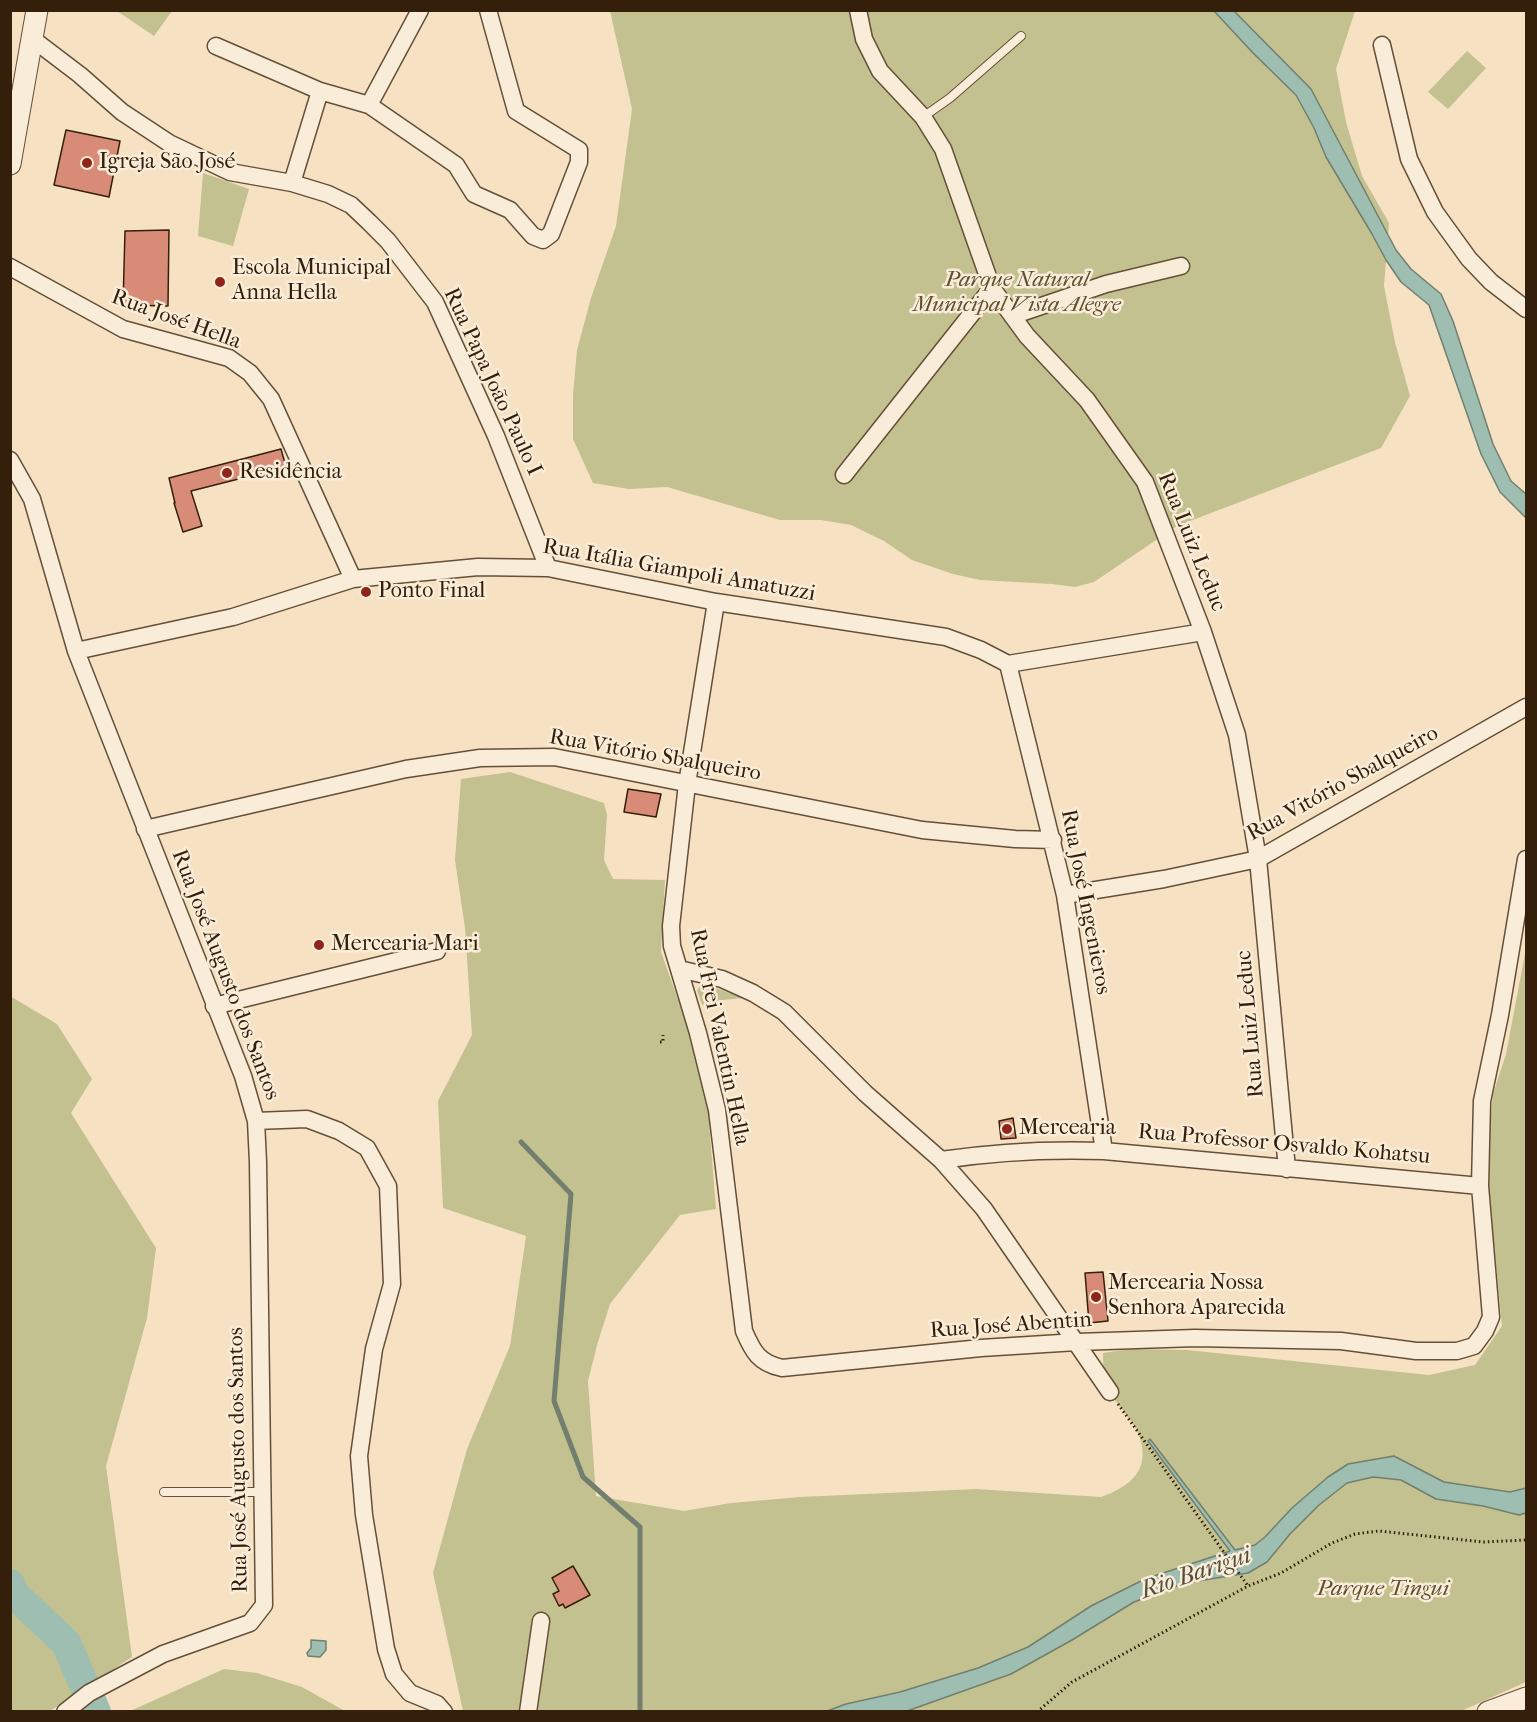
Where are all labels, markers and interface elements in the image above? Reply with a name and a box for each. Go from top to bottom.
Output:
place label: Igreja São José [99,150,235,176]
marker: Igreja São José [80,156,94,170]
place label: Escola Municipal Anna Hella [232,256,391,308]
park label: Parque Natural Municipal Vista Alegre [913,268,1121,320]
marker: Escola Municipal Anna Hella [213,275,227,289]
street label: Rua José Hella [108,284,244,356]
street label: Rua Papa João Paulo I [437,284,547,480]
place label: Residência [239,460,342,486]
marker: Residência [220,466,234,480]
street label: Rua Luiz Leduc [1151,469,1231,615]
street label: Rua Itália Giampoli Amatuzzi [541,534,817,608]
place label: Ponto Final [378,579,485,605]
marker: Ponto Final [359,585,373,599]
street label: Rua Vitório Sbalqueiro [1243,720,1443,848]
street label: Rua Vitório Sbalqueiro [547,724,763,788]
street label: Rua José Ingenieros [1054,807,1116,997]
street label: Rua José Augusto dos Santos [165,846,285,1104]
street label: Rua Frei Valentin Hella [683,926,755,1148]
place label: Mercearia Mari [331,932,479,958]
marker: Mercearia Mari [312,938,326,952]
street label: Rua Luiz Leduc [1231,949,1271,1099]
place label: Mercearia [1019,1116,1116,1142]
street label: Rua Professor Osvaldo Kohatsu [1137,1119,1431,1171]
marker: Mercearia [1000,1122,1014,1136]
place label: Mercearia Nossa Senhora Aparecida [1108,1271,1285,1322]
marker: Mercearia Nossa Senhora Aparecida [1089,1290,1103,1304]
street label: Rua José Abentin [929,1307,1093,1345]
street label: Rua José Augusto dos Santos [223,1327,255,1593]
water label: Rio Barigui [1137,1542,1255,1606]
park label: Parque Tingui [1317,1577,1449,1603]

